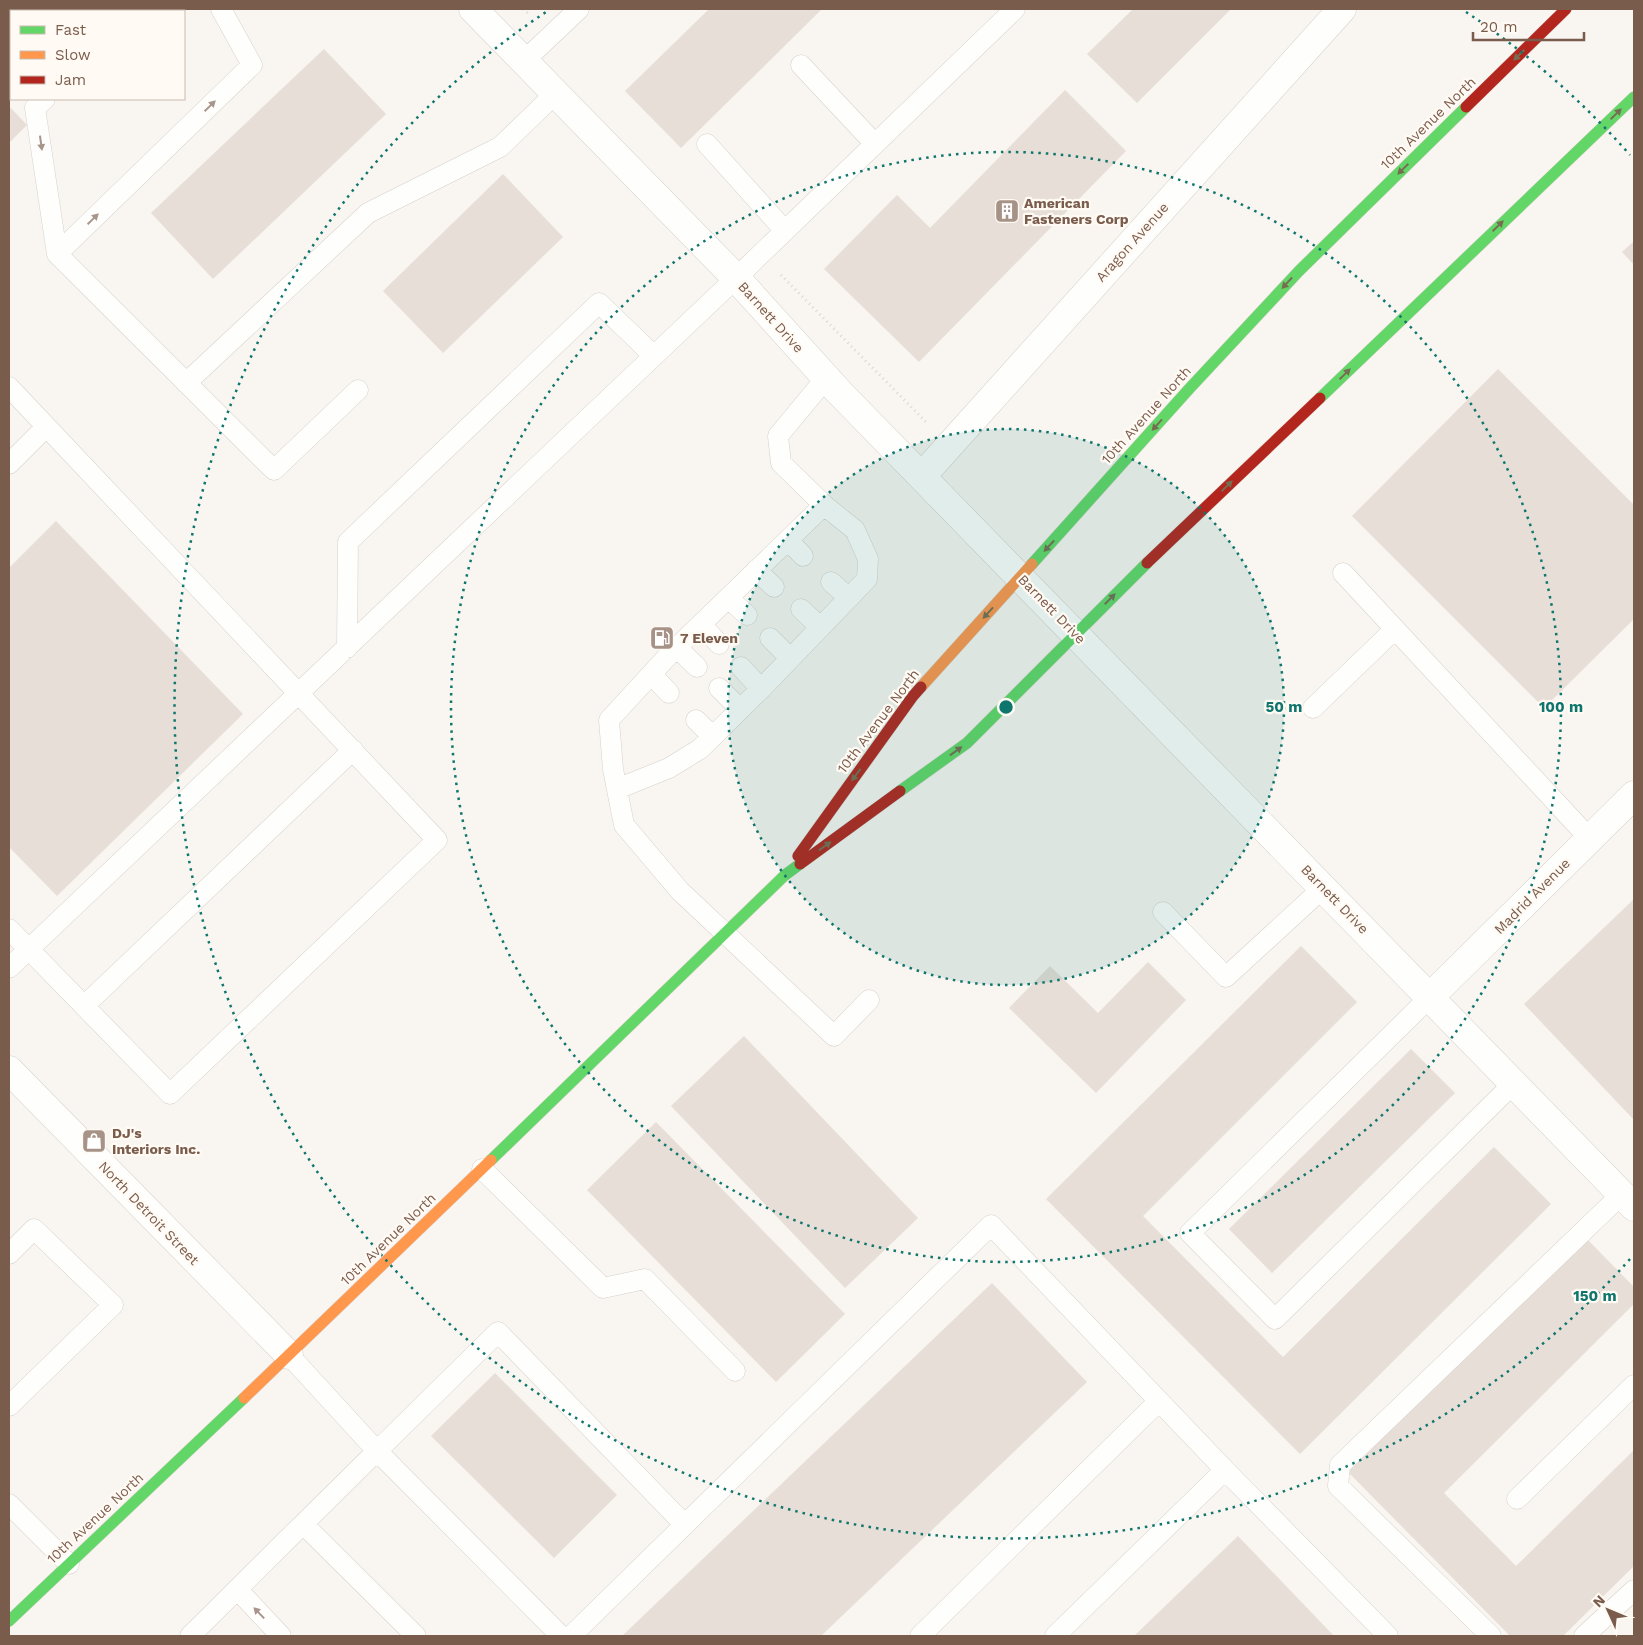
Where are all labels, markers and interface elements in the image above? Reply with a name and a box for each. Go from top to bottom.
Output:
legend [10,10,185,100]
scale bar [1473,10,1584,42]
text: 20 m [1480,18,1518,36]
text: Fast [55,21,87,39]
text: Slow [55,46,91,64]
one-way arrow [1513,49,1525,61]
text: Jam [55,71,86,89]
street label: 10th Avenue North [1377,74,1479,172]
one-way arrow [204,100,216,112]
one-way arrow [1610,108,1622,120]
one-way arrow [37,135,45,151]
one-way arrow [1397,163,1409,175]
place label: American Fasteners Corp [1024,195,1129,227]
building icon: American Fasteners Corp [994,198,1020,224]
street label: Aragon Avenue [1092,199,1172,285]
one-way arrow [87,213,99,225]
one-way arrow [1492,220,1504,232]
one-way arrow [1281,277,1293,289]
street label: Barnett Drive [735,278,807,356]
street label: 10th Avenue North [1098,363,1194,467]
one-way arrow [1338,368,1350,380]
one-way arrow [1151,419,1163,431]
one-way arrow [1221,480,1233,492]
one-way arrow [1043,540,1054,553]
street label: Barnett Drive [1015,571,1089,647]
one-way arrow [1104,593,1116,605]
one-way arrow [982,607,994,619]
fuel station icon: 7 Eleven [649,625,675,651]
place label: 7 Eleven [680,630,738,646]
street label: 10th Avenue North [834,666,922,776]
centre of rings [997,698,1015,716]
text: 50 m [1266,698,1302,716]
text: 100 m [1539,698,1583,716]
one-way arrow [950,746,963,756]
one-way arrow [851,768,862,781]
one-way arrow [818,841,831,851]
street label: Madrid Avenue [1491,855,1573,937]
street label: Barnett Drive [1298,861,1372,937]
place label: DJ's Interiors Inc. [112,1125,200,1157]
shop icon: DJ's Interiors Inc. [81,1128,107,1154]
street label: North Detroit Street [96,1158,203,1268]
street label: 10th Avenue North [337,1190,439,1288]
text: 150 m [1573,1287,1617,1305]
street label: 10th Avenue North [44,1469,146,1567]
north arrow [1583,1585,1633,1635]
text: N [1589,1592,1608,1610]
one-way arrow [253,1607,265,1619]

